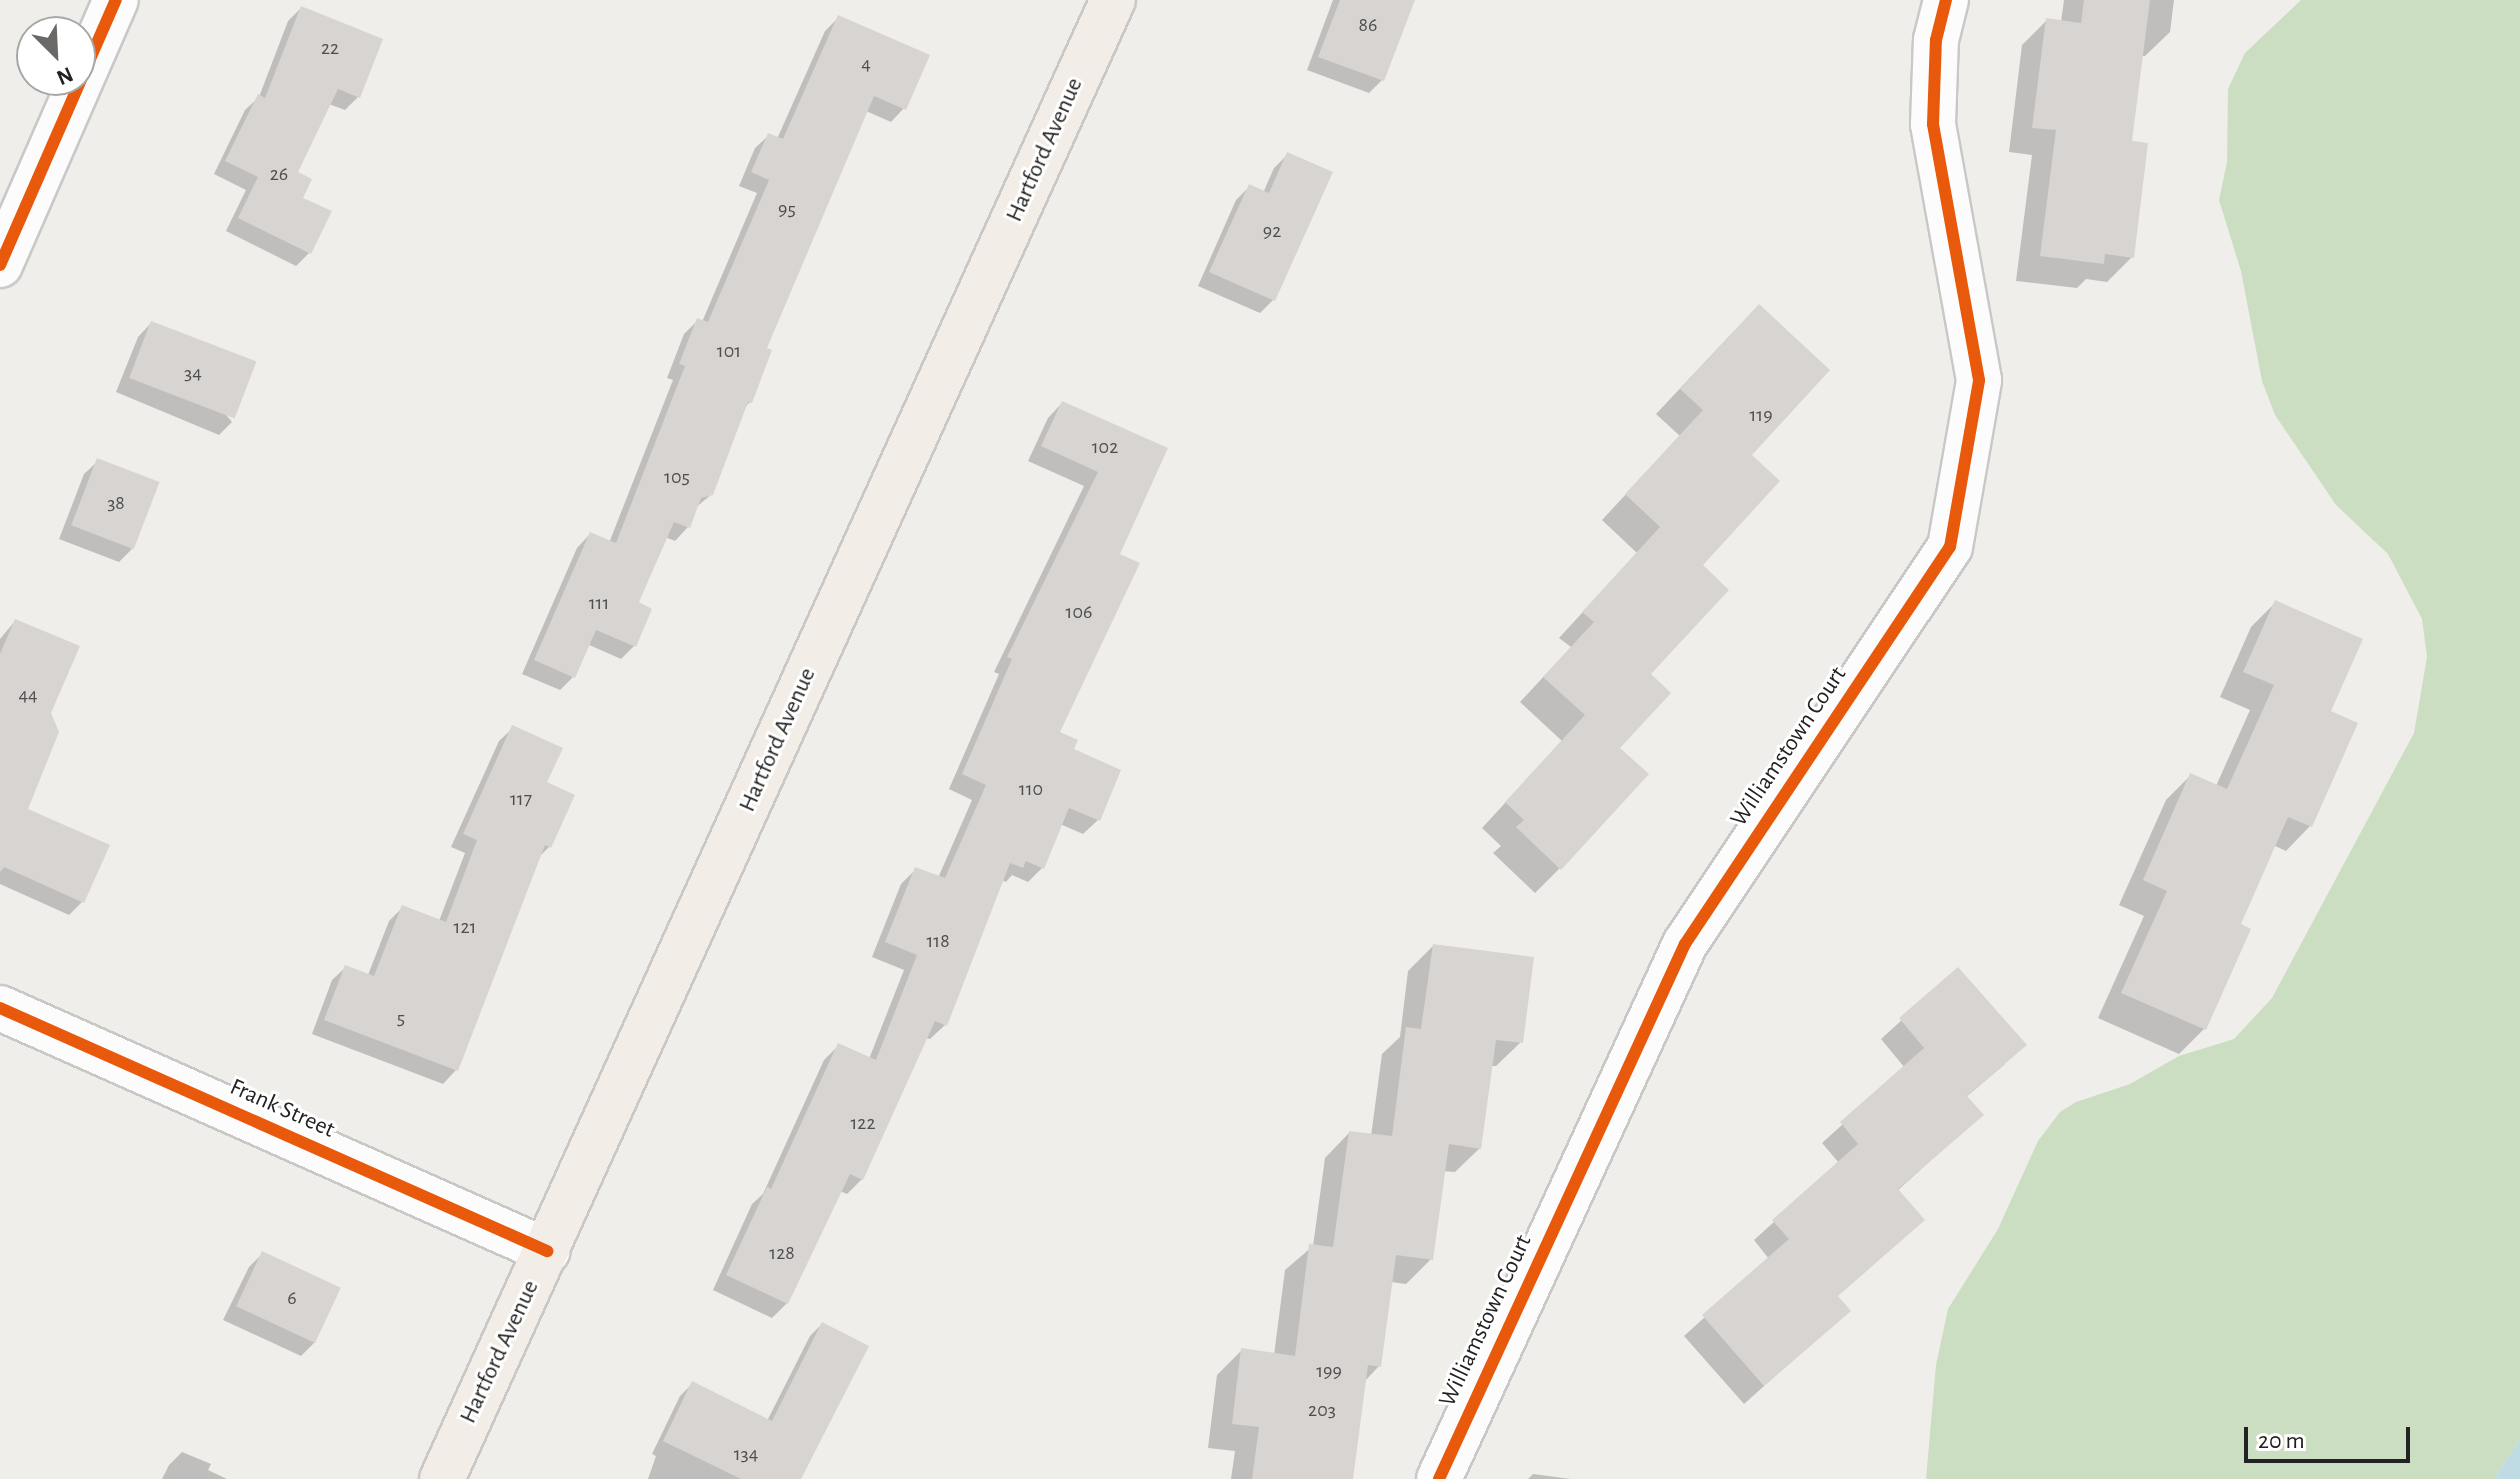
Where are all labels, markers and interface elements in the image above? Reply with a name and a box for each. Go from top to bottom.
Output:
house number: 86 [1359,13,1377,37]
north arrow [16,16,96,96]
house number: 22 [321,36,339,60]
house number: 4 [861,52,871,76]
text: N [53,63,76,89]
street label: Hartford Avenue [1000,74,1090,226]
house number: 26 [270,162,288,186]
house number: 95 [778,197,796,221]
house number: 92 [1263,219,1281,243]
house number: 101 [717,339,741,363]
house number: 34 [184,361,202,385]
house number: 119 [1749,403,1773,427]
house number: 102 [1092,435,1118,459]
house number: 105 [664,465,690,489]
house number: 38 [107,491,125,515]
house number: 111 [589,591,609,615]
house number: 106 [1066,600,1092,624]
street label: Williamstown Court [1725,662,1853,832]
street label: Hartford Avenue [733,664,823,816]
house number: 44 [18,683,38,707]
house number: 110 [1019,777,1043,801]
house number: 117 [510,787,532,811]
house number: 121 [454,915,476,939]
house number: 118 [926,929,950,953]
house number: 5 [397,1006,405,1030]
street label: Frank Street [225,1073,339,1145]
house number: 122 [850,1111,876,1135]
street label: Williamstown Court [1434,1230,1538,1412]
house number: 128 [769,1241,795,1265]
street label: Hartford Avenue [454,1276,546,1428]
house number: 6 [287,1286,297,1310]
house number: 199 [1316,1359,1342,1383]
house number: 203 [1308,1398,1336,1422]
scale bar [2248,1411,2414,1461]
text: 20 m [2258,1429,2305,1453]
house number: 134 [734,1442,758,1466]

